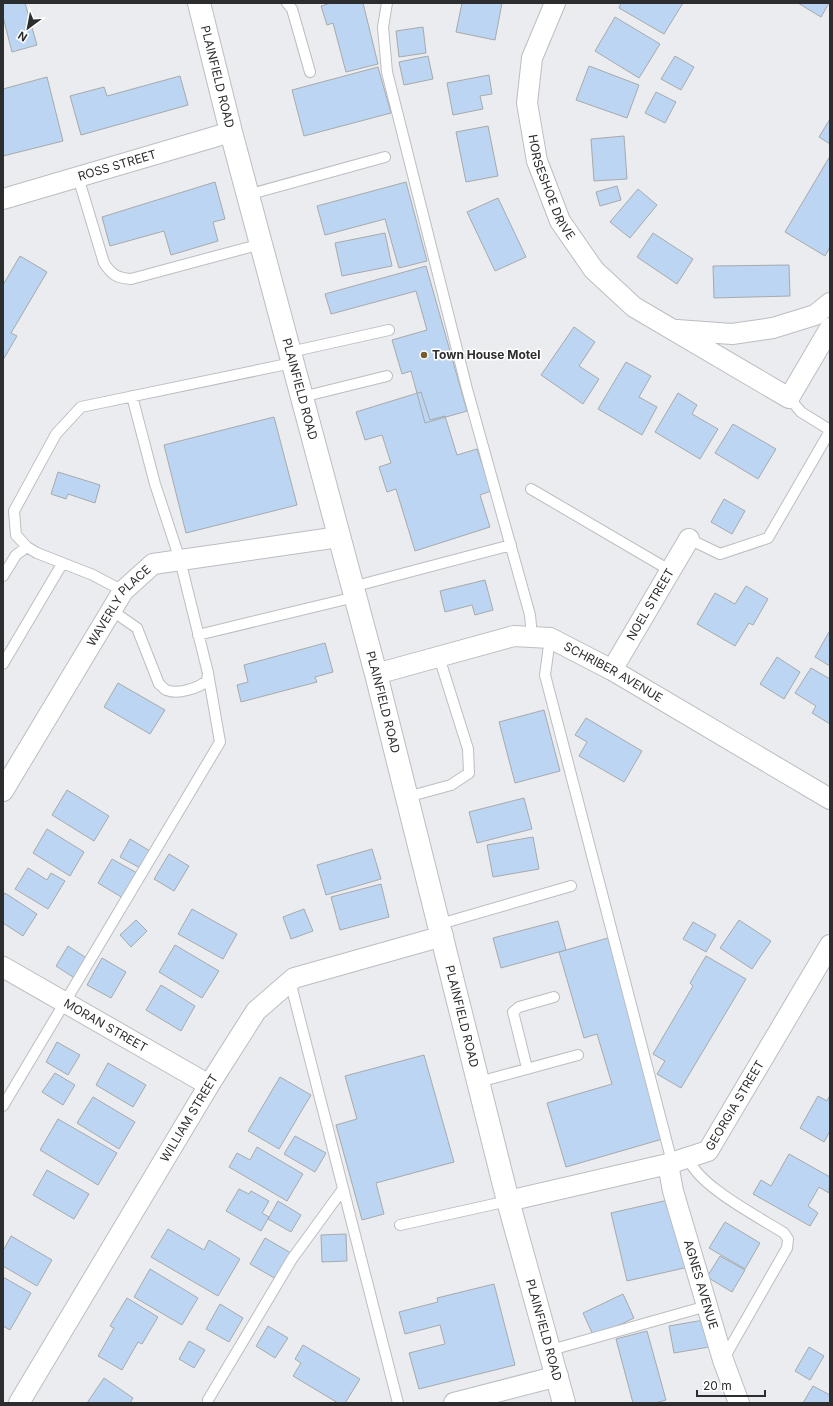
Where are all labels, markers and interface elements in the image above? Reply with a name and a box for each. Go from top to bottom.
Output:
north arrow [8,8,48,48]
street label: PLAINFIELD ROAD [198,24,238,129]
text: N [15,28,30,45]
street label: HORSESHOE DRIVE [526,133,579,242]
street label: ROSS STREET [76,146,158,184]
street label: PLAINFIELD ROAD [279,336,321,442]
place label: Town House Motel [432,347,541,362]
marker: Town House Motel [419,350,429,360]
street label: WAVERLY PLACE [84,562,154,649]
street label: NOEL STREET [623,565,677,643]
street label: SCHRIBER AVENUE [561,638,665,705]
street label: PLAINFIELD ROAD [363,649,404,755]
street label: PLAINFIELD ROAD [442,964,482,1069]
street label: MORAN STREET [61,995,150,1055]
street label: GEORGIA STREET [702,1057,767,1153]
street label: WILLIAM STREET [157,1071,221,1164]
street label: AGNES AVENUE [681,1238,721,1331]
street label: PLAINFIELD ROAD [523,1277,565,1382]
scale bar [697,1372,765,1398]
text: 20 m [703,1378,732,1393]

